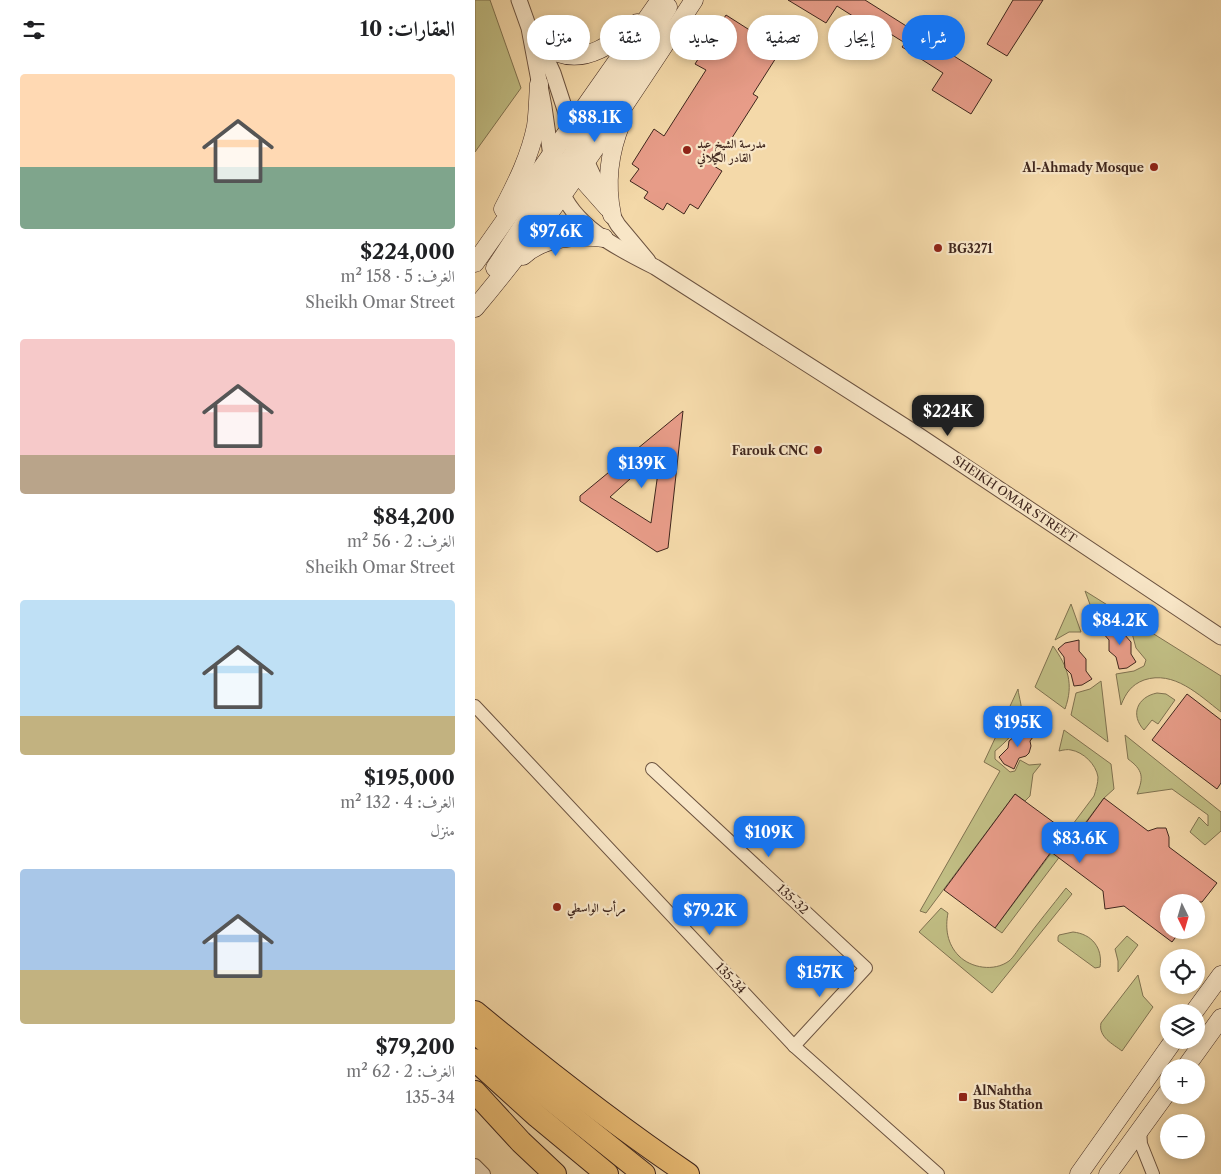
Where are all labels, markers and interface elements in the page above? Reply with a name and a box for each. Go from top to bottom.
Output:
chip: منزل [527,15,590,60]
chip: شقة [600,15,660,60]
chip: جديد [670,15,737,60]
chip: تصفية [747,15,818,60]
chip: إيجار [828,15,892,60]
chip: شراء [902,15,965,60]
icon: filters [20,16,48,44]
text: العقارات: 10 [360,16,455,41]
pin: $88.1K [554,100,636,143]
icon: home [193,106,283,196]
text: $88.1K [568,107,622,127]
place label: مدرسة الشيخ عبد القادر الگيلاني [696,136,766,168]
marker: مدرسة الشيخ عبد القادر الگيلاني [681,144,693,156]
place label: Al-Ahmady Mosque [1021,160,1144,175]
marker: Al-Ahmady Mosque [1148,161,1160,173]
pin: $97.6K [515,214,597,257]
text: $97.6K [530,221,582,241]
text: $224,000 [360,239,455,264]
place label: BG3271 [948,241,993,256]
marker: BG3271 [932,242,944,254]
text: الغرف: 5 · 158 m² [341,266,455,286]
text: Sheikh Omar Street [305,292,455,312]
icon: home [193,371,283,461]
pin: $224K [913,394,983,437]
text: $224K [923,401,973,421]
place label: Farouk CNC [732,443,808,458]
marker: Farouk CNC [812,444,824,456]
pin: $139K [607,446,677,489]
street label: SHEIKH OMAR STREET [950,452,1080,546]
text: $139K [618,453,666,473]
text: $84,200 [373,504,455,529]
text: الغرف: 2 · 56 m² [347,531,455,551]
text: Sheikh Omar Street [305,557,455,577]
pin: $84.2K [1079,604,1161,646]
text: $84.2K [1093,610,1147,630]
icon: home [193,632,283,722]
pin: $195K [983,706,1053,748]
text: $195K [994,712,1042,732]
text: $195,000 [364,765,455,790]
text: الغرف: 4 · 132 m² [340,792,455,812]
pin: $109K [734,816,804,858]
text: منزل [430,820,455,840]
text: $109K [745,822,793,842]
pin: $83.6K [1039,822,1121,864]
text: $83.6K [1053,828,1107,848]
street label: 135-32 [774,881,812,917]
pin: $79.2K [669,894,751,936]
north arrow [1160,894,1205,939]
map controls [1160,894,1205,1159]
place label: مرأب الواسطي [567,900,626,919]
text: $79.2K [684,900,736,920]
icon: home [193,901,283,991]
marker: مرأب الواسطي [551,901,563,913]
button: locate [1160,949,1205,994]
pin: $157K [785,956,855,998]
street label: 135-34 [713,959,749,997]
text: $157K [797,962,843,982]
button: layers [1160,1004,1205,1049]
text: $79,200 [376,1034,455,1059]
button: + [1160,1059,1205,1104]
text: الغرف: 2 · 62 m² [346,1061,455,1081]
place label: AlNahtha Bus Station [972,1083,1044,1112]
text: 135-34 [405,1087,455,1107]
marker: AlNahtha Bus Station [957,1091,969,1103]
button: − [1160,1114,1205,1159]

